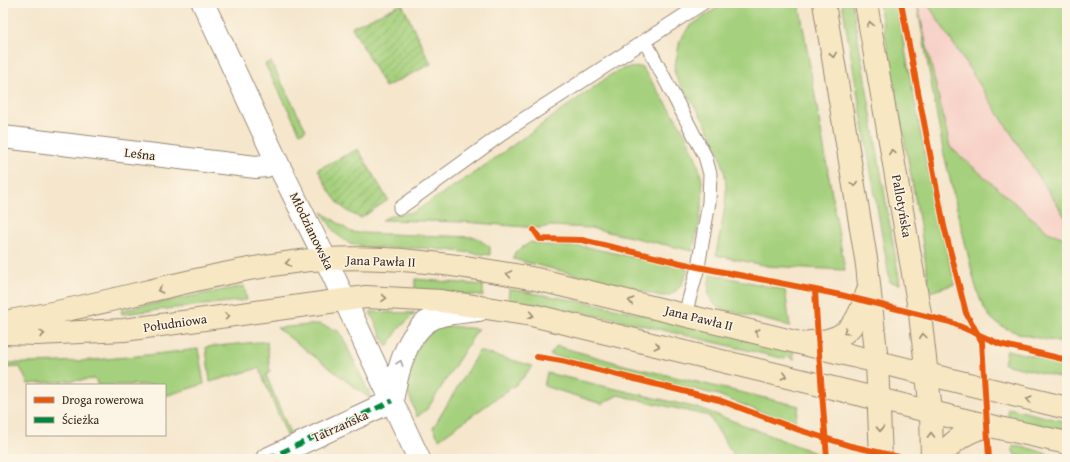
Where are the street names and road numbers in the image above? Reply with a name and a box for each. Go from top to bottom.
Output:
street label: Leśna [123,143,157,165]
street label: Pallotyńska [887,173,917,240]
street label: Młodzianowska [285,189,339,274]
street label: Jana Pawła II [344,250,416,272]
street label: Jana Pawła II [661,300,735,336]
street label: Południowa [142,309,209,337]
street label: Tatrzańska [309,405,372,447]

